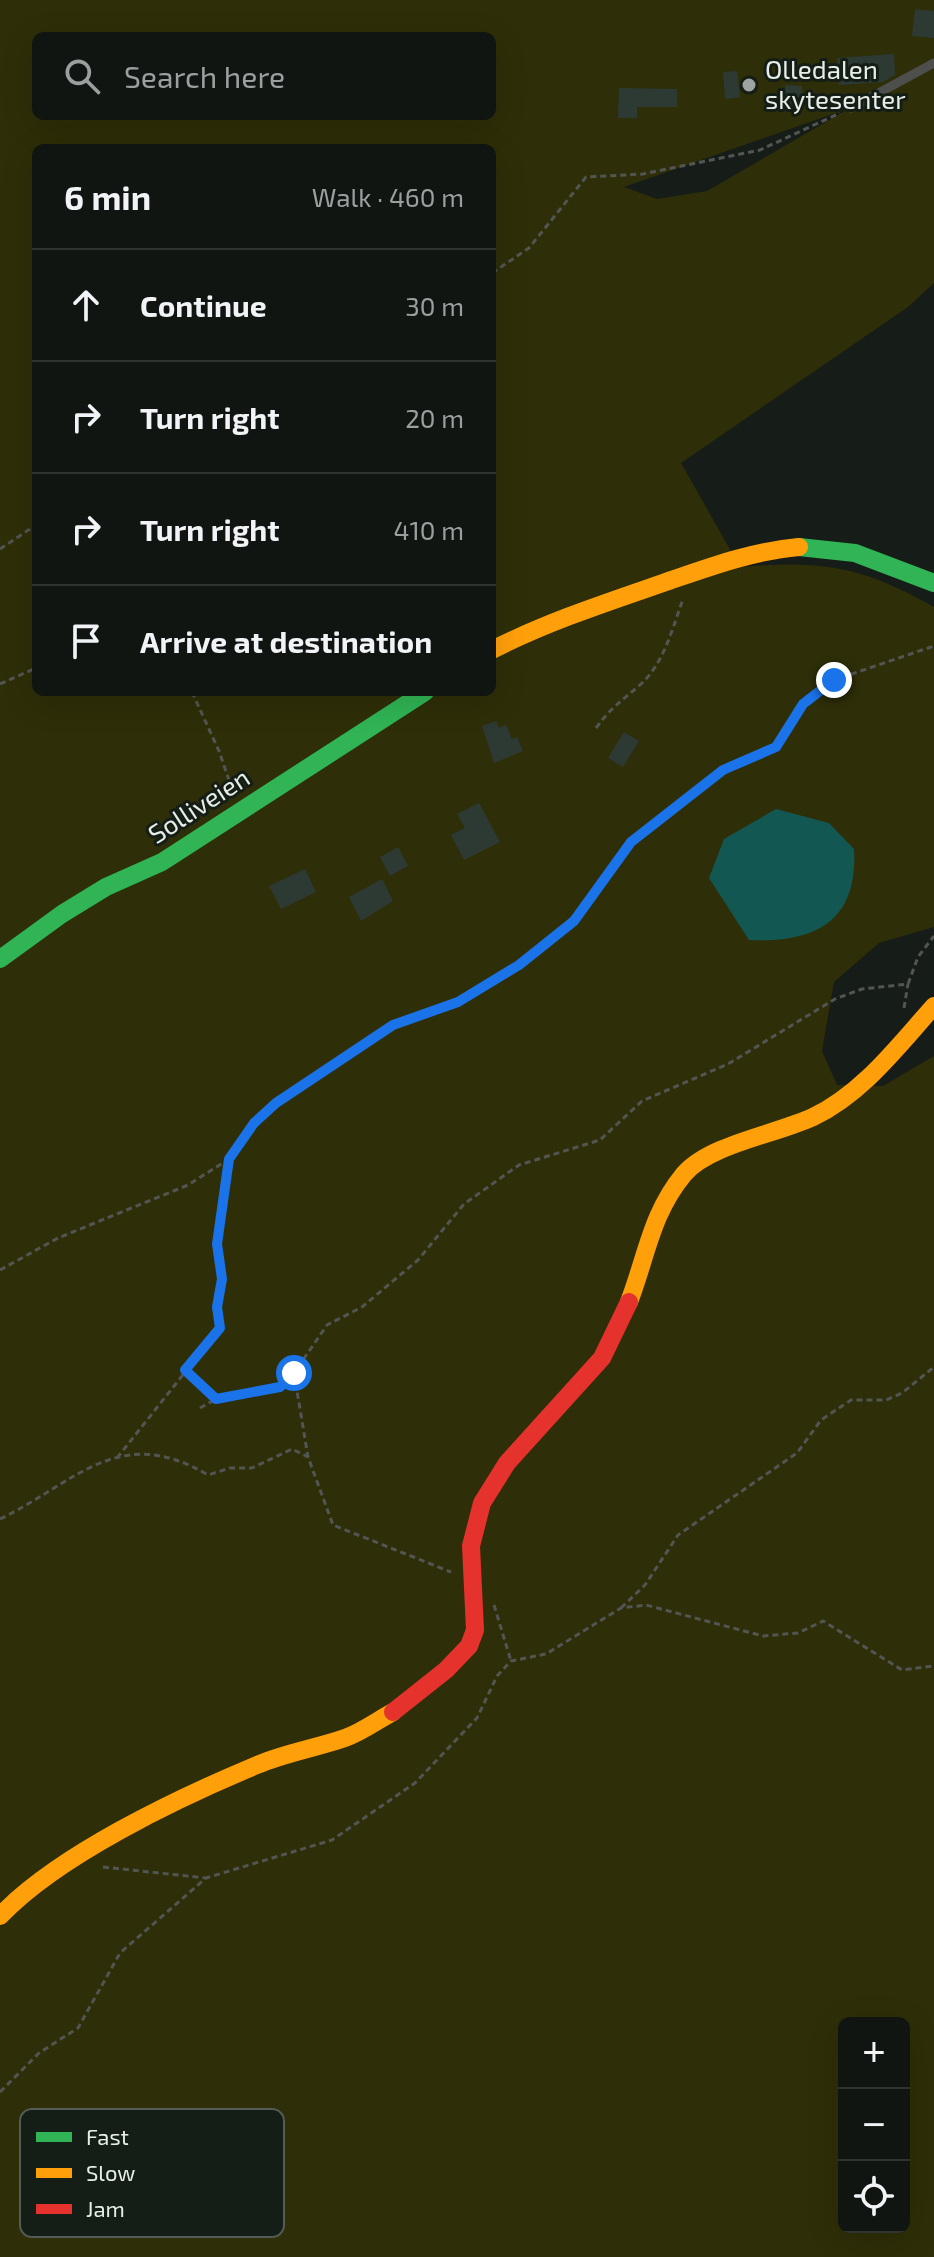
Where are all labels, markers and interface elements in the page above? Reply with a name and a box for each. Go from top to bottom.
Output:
search box [32,32,496,120]
place label: Olledalen skytesenter [765,53,906,114]
icon: search [60,54,104,98]
text: Search here [124,58,285,94]
marker: Olledalen skytesenter [740,76,758,94]
text: 6 min [64,176,151,217]
text: Walk · 460 m [312,181,464,212]
icon: ahead [64,283,108,327]
text: Continue [140,287,267,323]
text: 30 m [405,290,464,321]
icon: right [64,395,108,439]
text: Turn right [140,399,280,435]
text: 20 m [405,402,464,433]
icon: right [64,507,108,551]
text: Turn right [140,511,280,547]
text: 410 m [393,514,464,545]
icon: arrive [64,619,108,663]
text: Arrive at destination [140,623,432,659]
route end [816,662,852,698]
street label: Solliveien [142,761,255,849]
route start [276,1355,312,1391]
map controls [838,2017,910,2233]
button: + [838,2017,910,2089]
button: − [838,2089,910,2161]
legend [20,2109,284,2237]
text: Fast [86,2123,129,2149]
text: Slow [86,2159,135,2185]
button: locate [838,2161,910,2233]
text: Jam [86,2195,125,2221]

